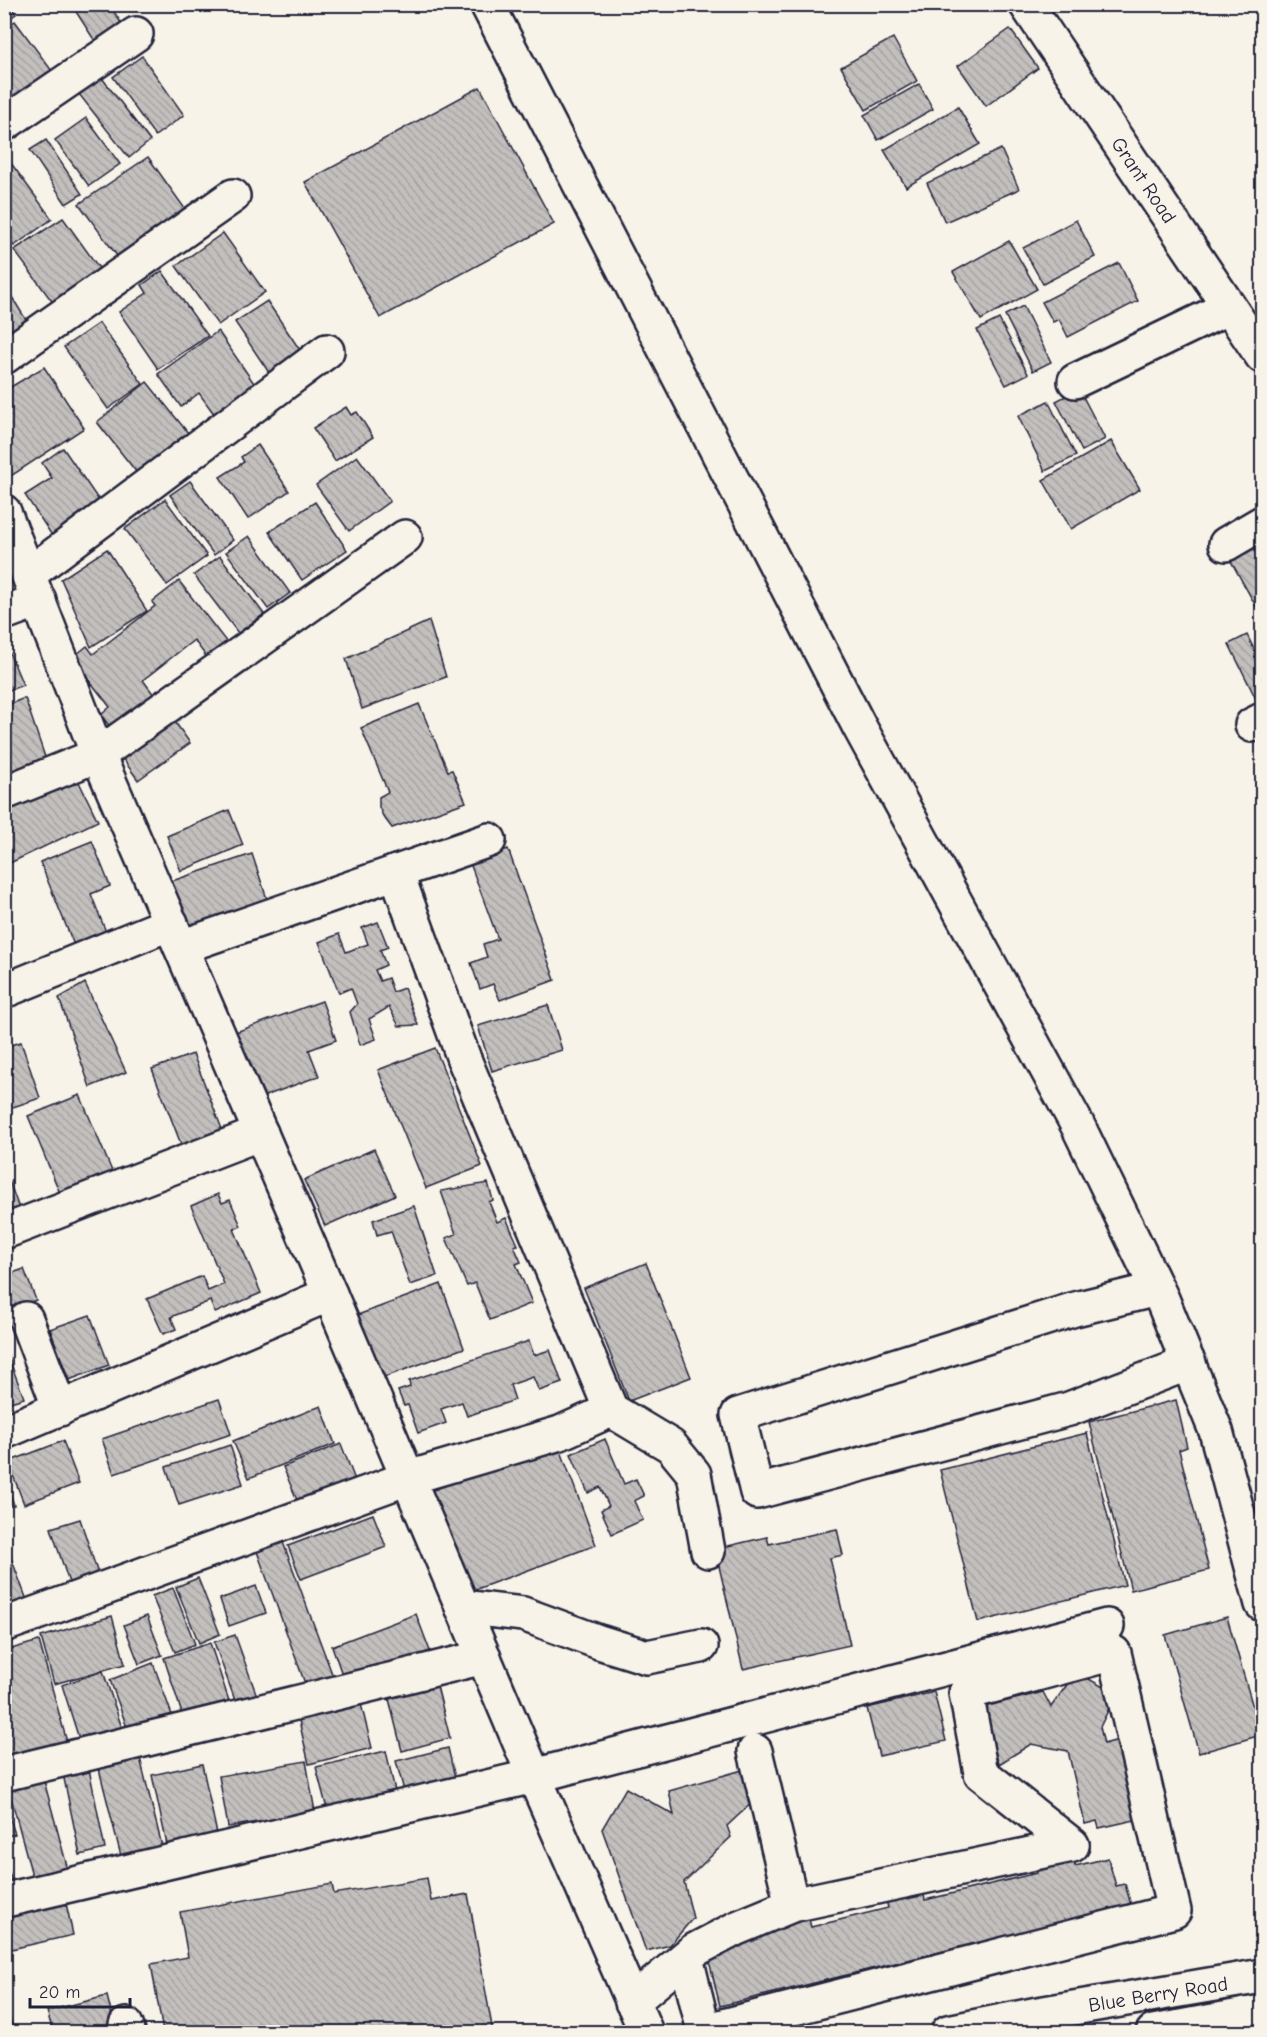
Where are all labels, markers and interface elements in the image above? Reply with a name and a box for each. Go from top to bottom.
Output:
street label: Grant Road [1106,133,1181,228]
scale bar [30,1971,130,2009]
street label: Blue Berry Road [1087,1972,1229,2017]
text: 20 m [39,1982,80,2003]

